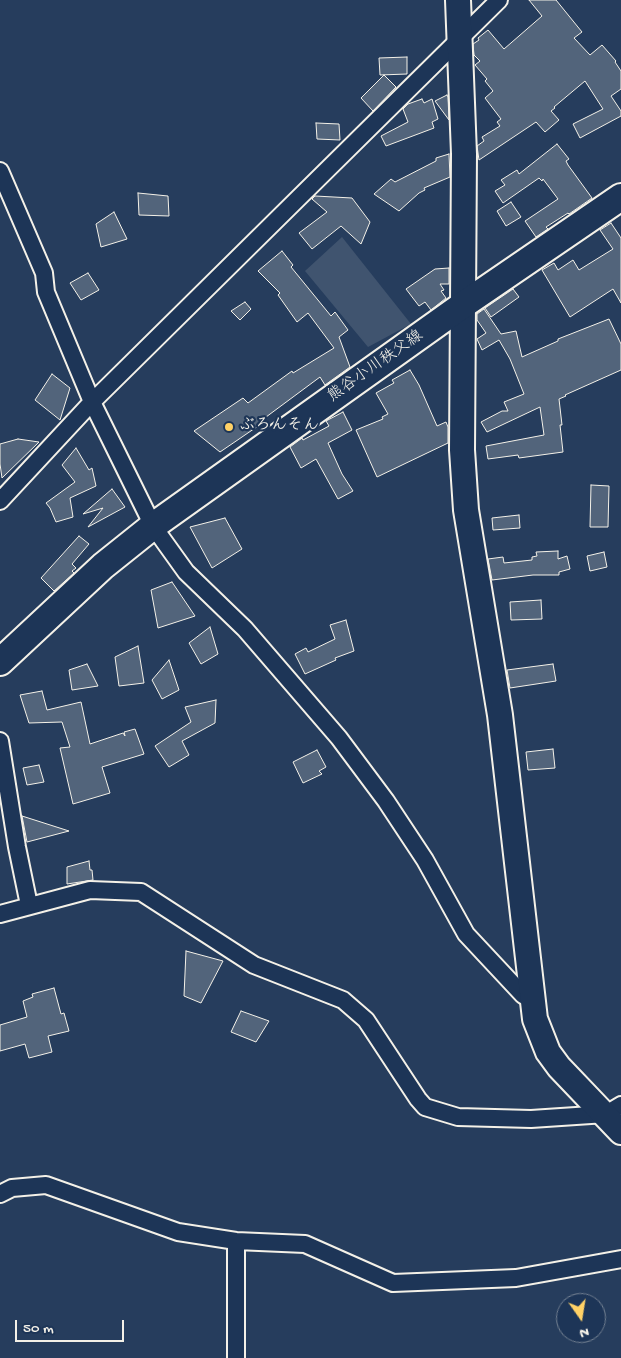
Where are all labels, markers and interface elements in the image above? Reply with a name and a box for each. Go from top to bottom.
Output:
street label: 熊谷小川秩父線 [325,327,427,407]
place label: ぶろんそん [239,417,319,437]
marker: ぶろんそん [223,421,235,433]
north arrow [556,1293,606,1343]
scale bar [18,1310,126,1342]
text: 50 m [23,1320,54,1338]
text: N [578,1323,591,1341]

